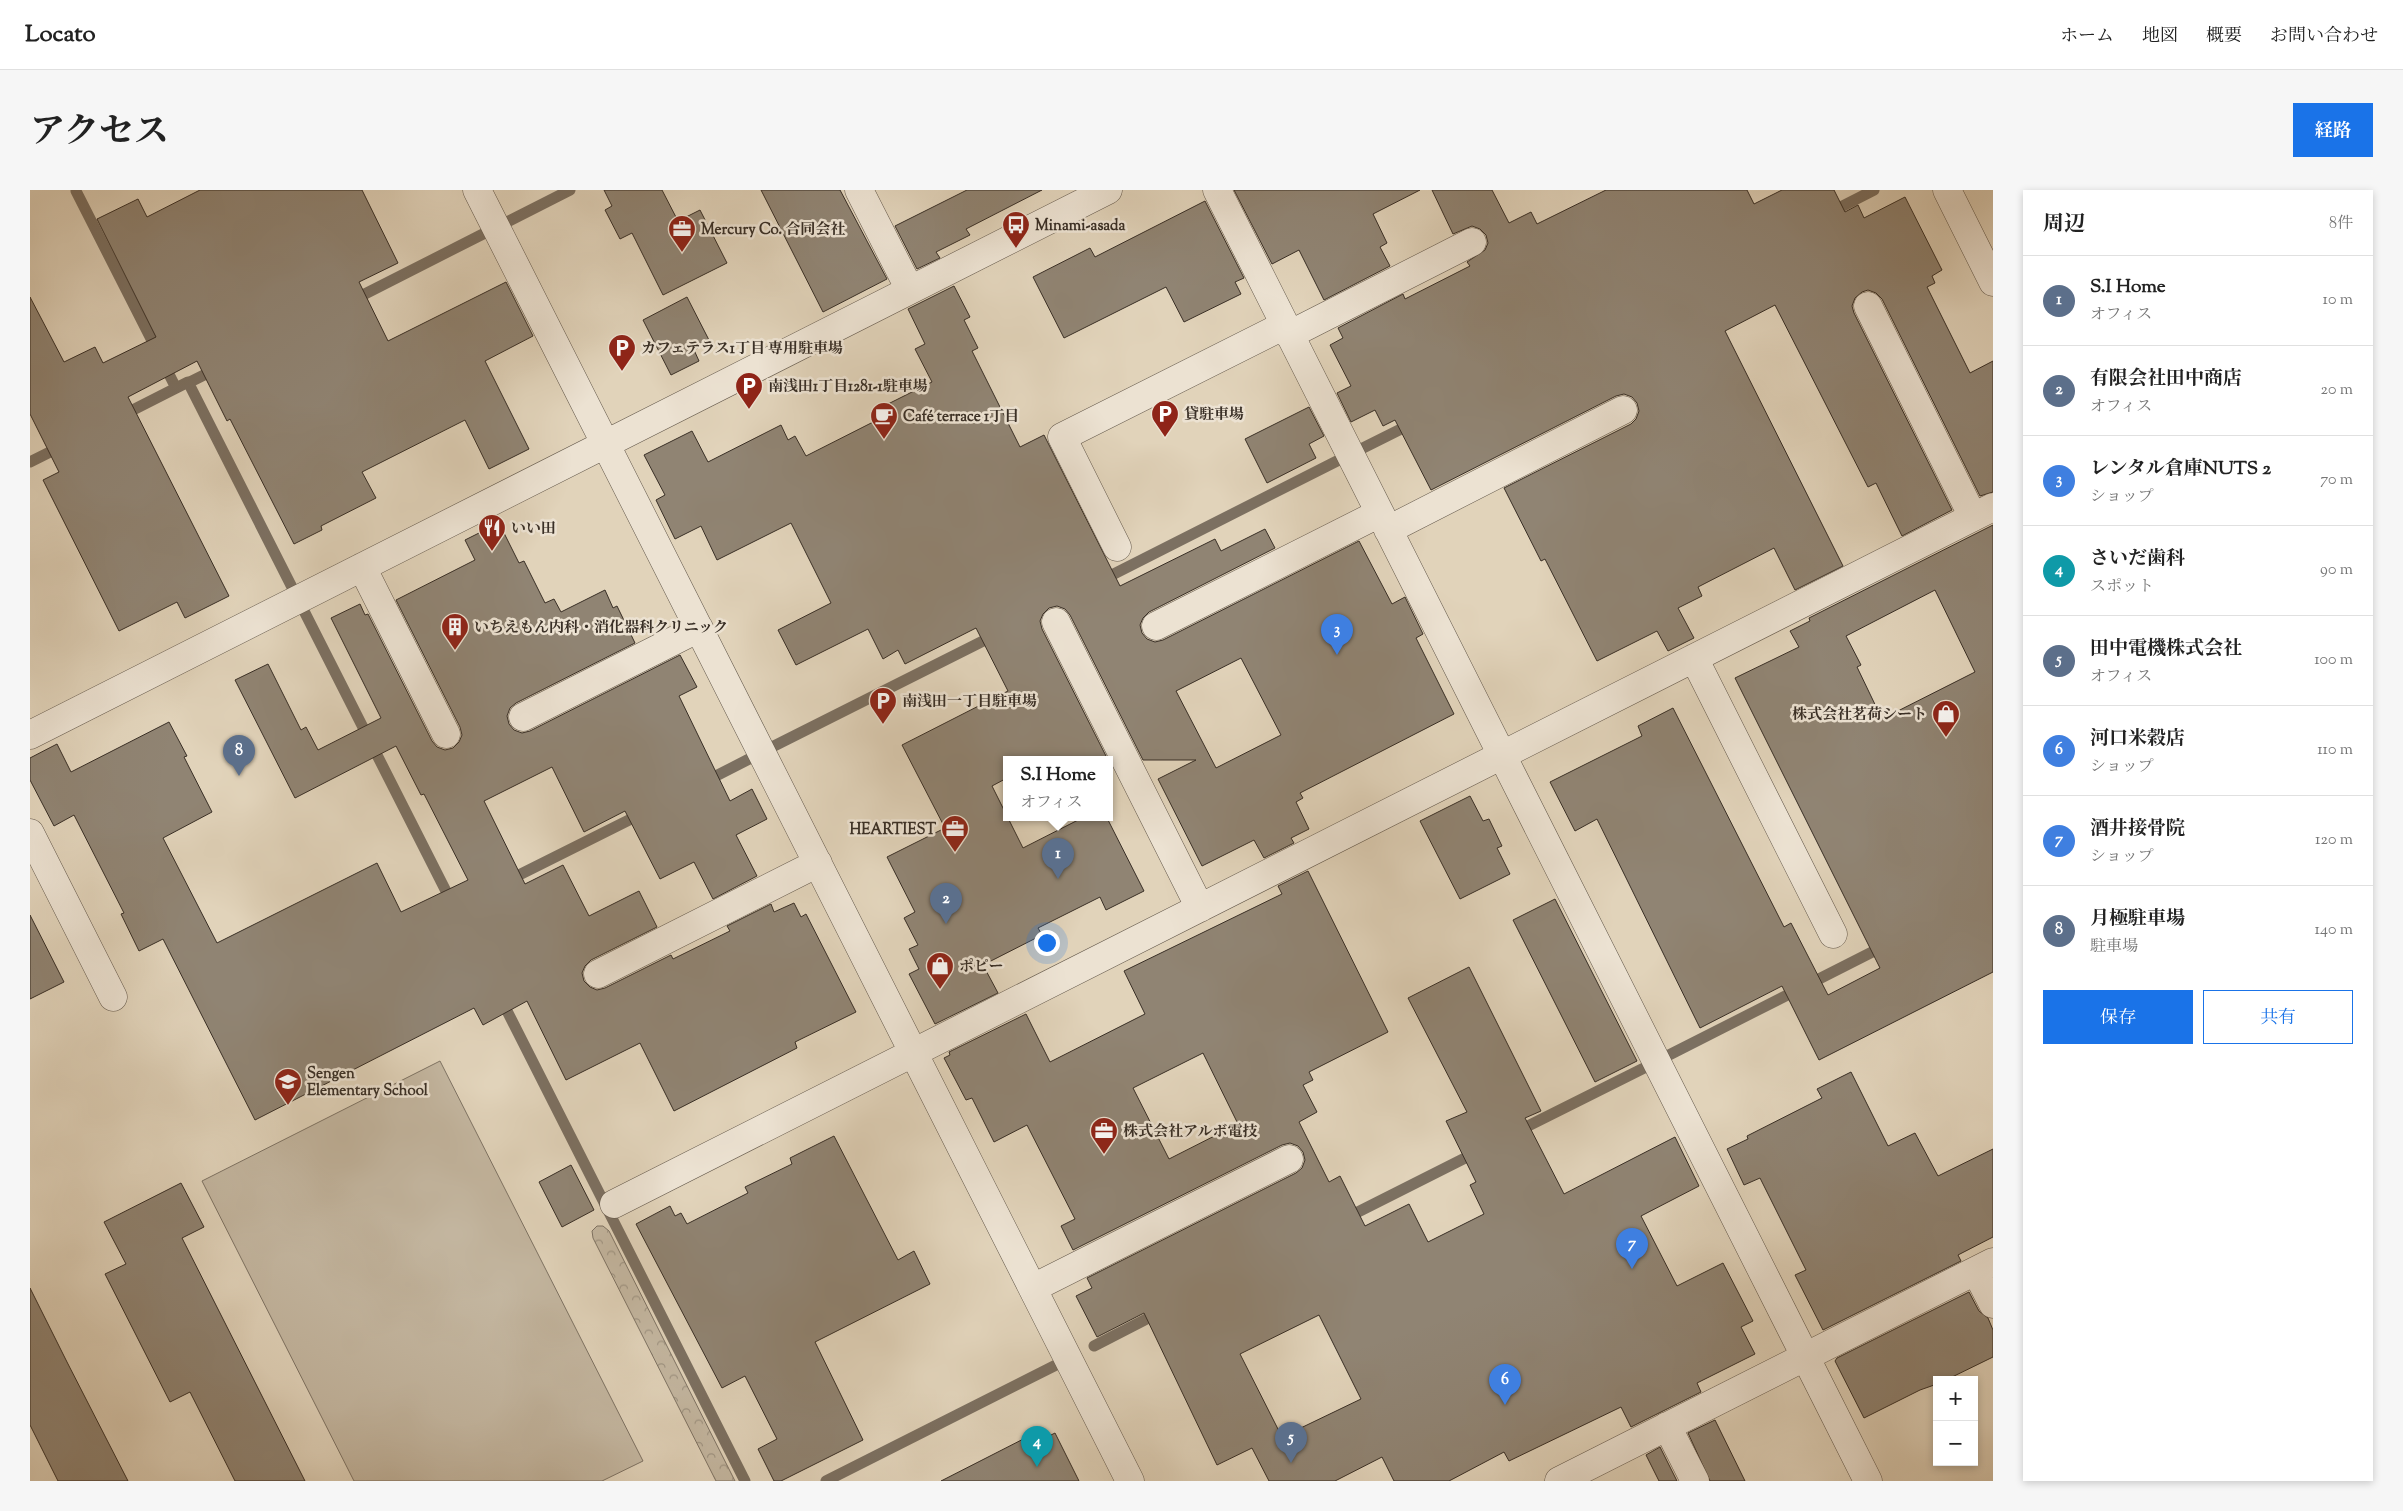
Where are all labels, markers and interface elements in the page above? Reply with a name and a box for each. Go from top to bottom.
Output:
text: Locato [25,18,96,52]
text: ホーム [2060,24,2114,50]
text: 地図 [2142,24,2178,50]
text: 概要 [2206,24,2242,50]
text: お問い合わせ [2270,24,2378,50]
button: 経路 [2293,103,2373,157]
text: アクセス [30,108,169,159]
bus stop icon: Minami-asada [1001,210,1031,249]
text: 周辺 [2043,210,2085,240]
text: 8件 [2329,213,2353,236]
office icon: Mercury Co. 合同会社 [667,214,697,253]
place label: Minami-asada [1035,216,1126,237]
place label: Mercury Co. 合同会社 [701,220,845,241]
text: S.I Home [2090,274,2166,301]
text: 1 [2056,289,2062,312]
text: 10 m [2323,289,2353,312]
text: オフィス [2090,304,2152,327]
parking icon: カフェテラス1丁目 専用駐車場 [607,333,637,372]
place label: カフェテラス1丁目 専用駐車場 [641,339,843,360]
text: 有限会社田中商店 [2090,366,2242,393]
parking icon: 南浅田1丁目1281-1駐車場 [734,371,764,410]
place label: 南浅田1丁目1281-1駐車場 [768,377,928,398]
text: 2 [2055,379,2063,402]
text: 20 m [2320,379,2353,402]
text: オフィス [2090,396,2152,419]
parking icon: 貸駐車場 [1150,399,1180,438]
cafe icon: Café terrace 1丁目 [869,401,899,440]
place label: 貸駐車場 [1184,405,1244,426]
place label: Café terrace 1丁目 [903,407,1019,428]
text: レンタル倉庫NUTS 2 [2090,456,2271,483]
text: 3 [2056,469,2062,492]
text: 70 m [2320,469,2353,492]
text: ショップ [2090,486,2154,509]
restaurant icon: いい田 [477,513,507,552]
place label: いい田 [511,519,556,540]
text: さいだ歯科 [2090,546,2185,573]
text: 4 [2055,559,2063,582]
text: 90 m [2320,559,2353,582]
text: スポット [2090,576,2154,599]
building icon: いちえもん内科・消化器科クリニック [440,612,470,651]
pin: 3 [1321,614,1353,655]
place label: いちえもん内科・消化器科クリニック [474,618,728,639]
text: 田中電機株式会社 [2090,636,2242,663]
text: 5 [2056,649,2062,672]
text: 100 m [2314,649,2353,672]
text: オフィス [2090,666,2152,689]
parking icon: 南浅田一丁目駐車場 [868,686,898,725]
place label: 南浅田一丁目駐車場 [902,692,1037,713]
shop icon: 株式会社茗荷シート [1931,699,1961,738]
place label: 株式会社茗荷シート [1792,705,1927,726]
text: 河口米穀店 [2090,726,2185,753]
pin: 8 [223,735,255,776]
text: 6 [2055,739,2063,762]
text: 110 m [2317,739,2353,762]
popup [1003,756,1113,821]
text: ショップ [2090,756,2154,779]
text: S.I Home [1020,762,1096,789]
text: オフィス [1020,792,1082,815]
office icon: HEARTIEST [940,814,970,853]
text: 酒井接骨院 [2090,816,2185,843]
place label: HEARTIEST [849,820,936,841]
text: 7 [2055,829,2063,852]
text: 120 m [2315,829,2353,852]
pin: 1 [1042,838,1074,879]
text: ショップ [2090,846,2154,869]
pin: 2 [930,883,962,924]
text: 月極駐車場 [2090,906,2185,933]
text: 8 [2055,919,2063,942]
text: 140 m [2315,919,2353,942]
your location [1034,930,1060,956]
text: 駐車場 [2090,936,2138,959]
shop icon: ポピー [925,951,955,990]
place label: ポピー [959,957,1003,978]
button: 保存 [2043,990,2193,1044]
button: 共有 [2203,990,2353,1044]
place label: Sengen Elementary School [307,1064,429,1102]
school or university icon: Sengen Elementary School [273,1067,303,1106]
office icon: 株式会社アルボ電技 [1089,1116,1119,1155]
place label: 株式会社アルボ電技 [1123,1122,1257,1143]
pin: 7 [1616,1228,1648,1269]
pin: 6 [1489,1364,1521,1405]
map controls [1933,1376,1978,1466]
button: + [1933,1376,1978,1421]
button: − [1933,1421,1978,1466]
pin: 5 [1275,1422,1307,1463]
pin: 4 [1021,1426,1053,1467]

